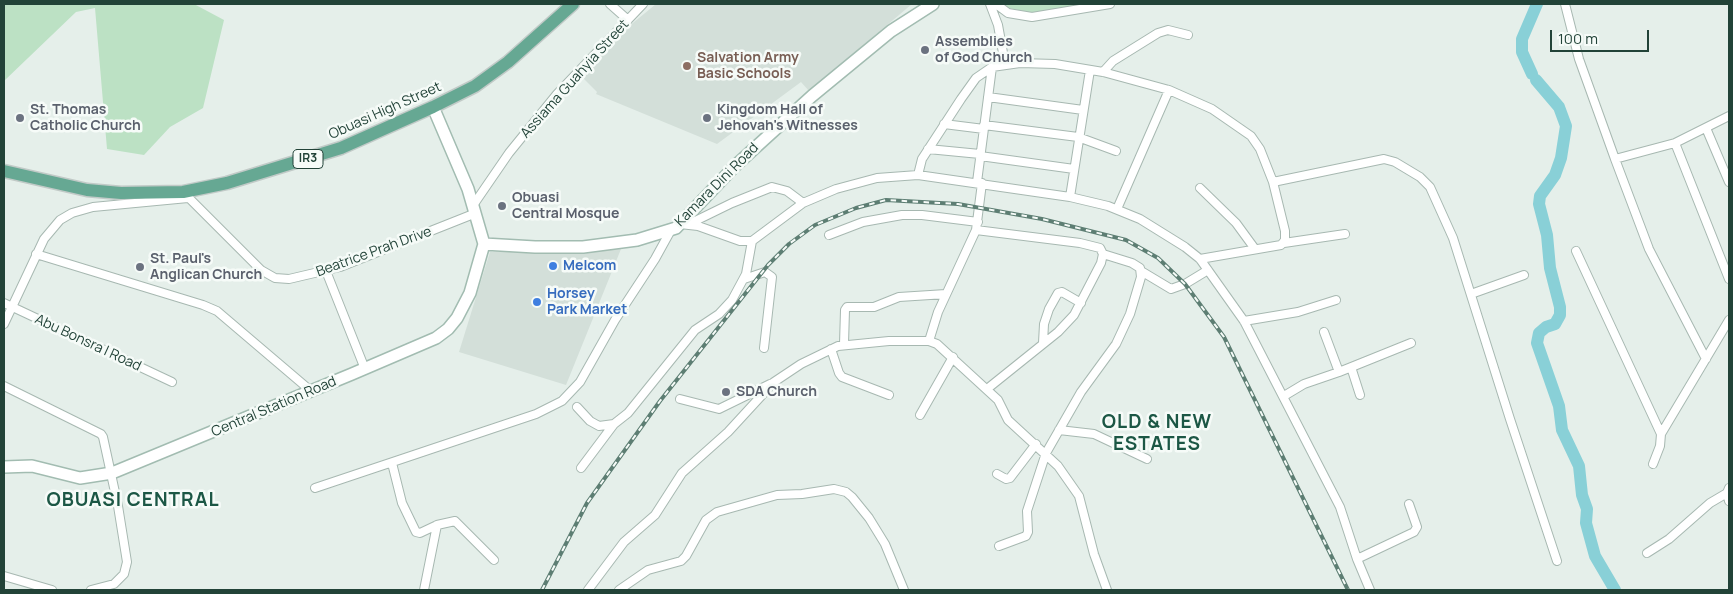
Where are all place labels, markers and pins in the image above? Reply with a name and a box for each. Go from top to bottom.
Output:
place label: Assemblies of God Church [935,34,1032,66]
marker: Assemblies of God Church [919,44,931,56]
place label: Salvation Army Basic Schools [697,50,799,82]
marker: Salvation Army Basic Schools [681,60,693,72]
place label: St. Thomas Catholic Church [30,102,141,134]
place label: Kingdom Hall of Jehovah's Witnesses [717,102,858,134]
marker: St. Thomas Catholic Church [14,112,26,124]
marker: Kingdom Hall of Jehovah's Witnesses [701,112,713,124]
place label: Obuasi Central Mosque [512,190,619,222]
marker: Obuasi Central Mosque [496,200,508,212]
place label: St. Paul's Anglican Church [150,251,262,284]
place label: Melcom [563,258,616,274]
marker: Melcom [547,260,559,272]
marker: St. Paul's Anglican Church [134,261,146,273]
place label: Horsey Park Market [547,286,627,318]
marker: Horsey Park Market [531,296,543,308]
place label: SDA Church [736,384,817,400]
marker: SDA Church [720,386,732,398]

